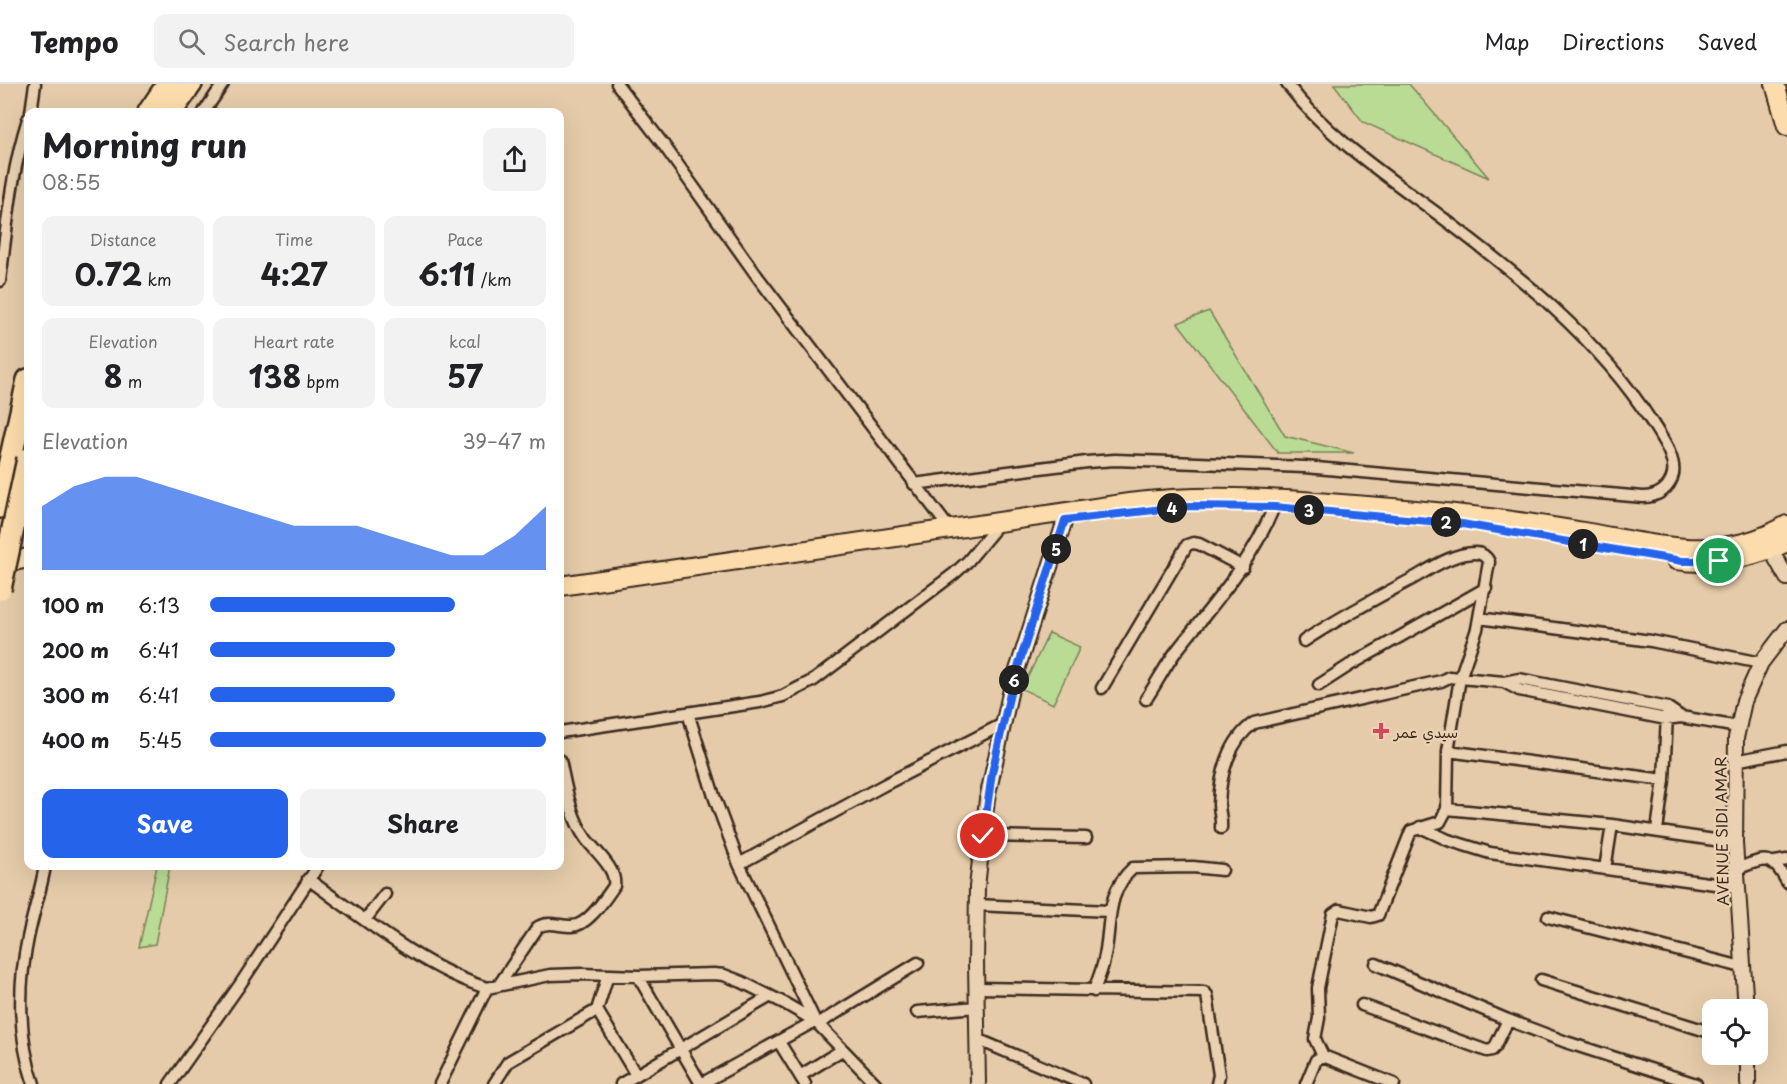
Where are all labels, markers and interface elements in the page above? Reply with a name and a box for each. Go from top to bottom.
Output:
search box [154,14,574,68]
text: Tempo [30,20,118,63]
icon: search [175,25,208,58]
text: Search here [223,25,349,58]
text: Map [1484,25,1529,57]
text: Directions [1562,25,1664,57]
text: Saved [1697,25,1757,57]
text: Morning run [42,119,247,169]
button: share [483,128,546,191]
text: 08:55 [42,167,101,197]
text: Distance [89,227,157,251]
text: Time [275,227,313,251]
text: Pace [447,227,483,251]
text: 0.72 [74,251,142,296]
text: 4:27 [260,251,328,296]
text: 6:11 [419,251,476,296]
text: km [142,267,172,291]
text: /km [476,267,511,291]
text: Elevation [88,329,158,353]
text: Heart rate [254,329,334,353]
text: kcal [449,329,481,353]
text: 8 [104,353,123,398]
text: 138 [248,353,301,398]
text: 57 [447,353,483,398]
text: m [123,369,142,393]
text: bpm [301,369,340,393]
text: Elevation [42,426,128,456]
text: 39–47 m [462,426,546,456]
pin: 4 [1157,493,1187,523]
pin: 3 [1294,495,1324,525]
text: 4 [1167,496,1177,520]
text: 3 [1304,498,1314,522]
pin: 2 [1431,507,1461,537]
text: 2 [1440,510,1452,534]
pin: 1 [1568,529,1598,559]
text: 1 [1579,532,1587,556]
pin: 5 [1041,534,1071,564]
pin [1693,535,1744,586]
text: 5 [1051,537,1061,561]
icon: arrive [1702,544,1735,577]
text: 100 m [42,590,104,620]
text: 6:13 [138,590,180,620]
text: 200 m [42,635,109,665]
text: 6:41 [138,635,179,665]
pin: 6 [999,665,1029,695]
text: 6 [1008,668,1020,692]
text: 300 m [42,680,110,710]
text: 6:41 [138,680,179,710]
place label: سيدي عمر [1392,720,1458,744]
marker: سيدي عمر [1372,722,1390,740]
text: 400 m [42,725,110,755]
text: 5:45 [138,725,182,755]
street label: AVENUE SIDI AMAR [1708,756,1734,906]
button: Save [42,789,288,858]
button: Share [300,789,546,858]
pin [957,810,1008,861]
icon: check [966,819,999,852]
map controls [1702,999,1768,1065]
button: locate [1702,999,1768,1065]

